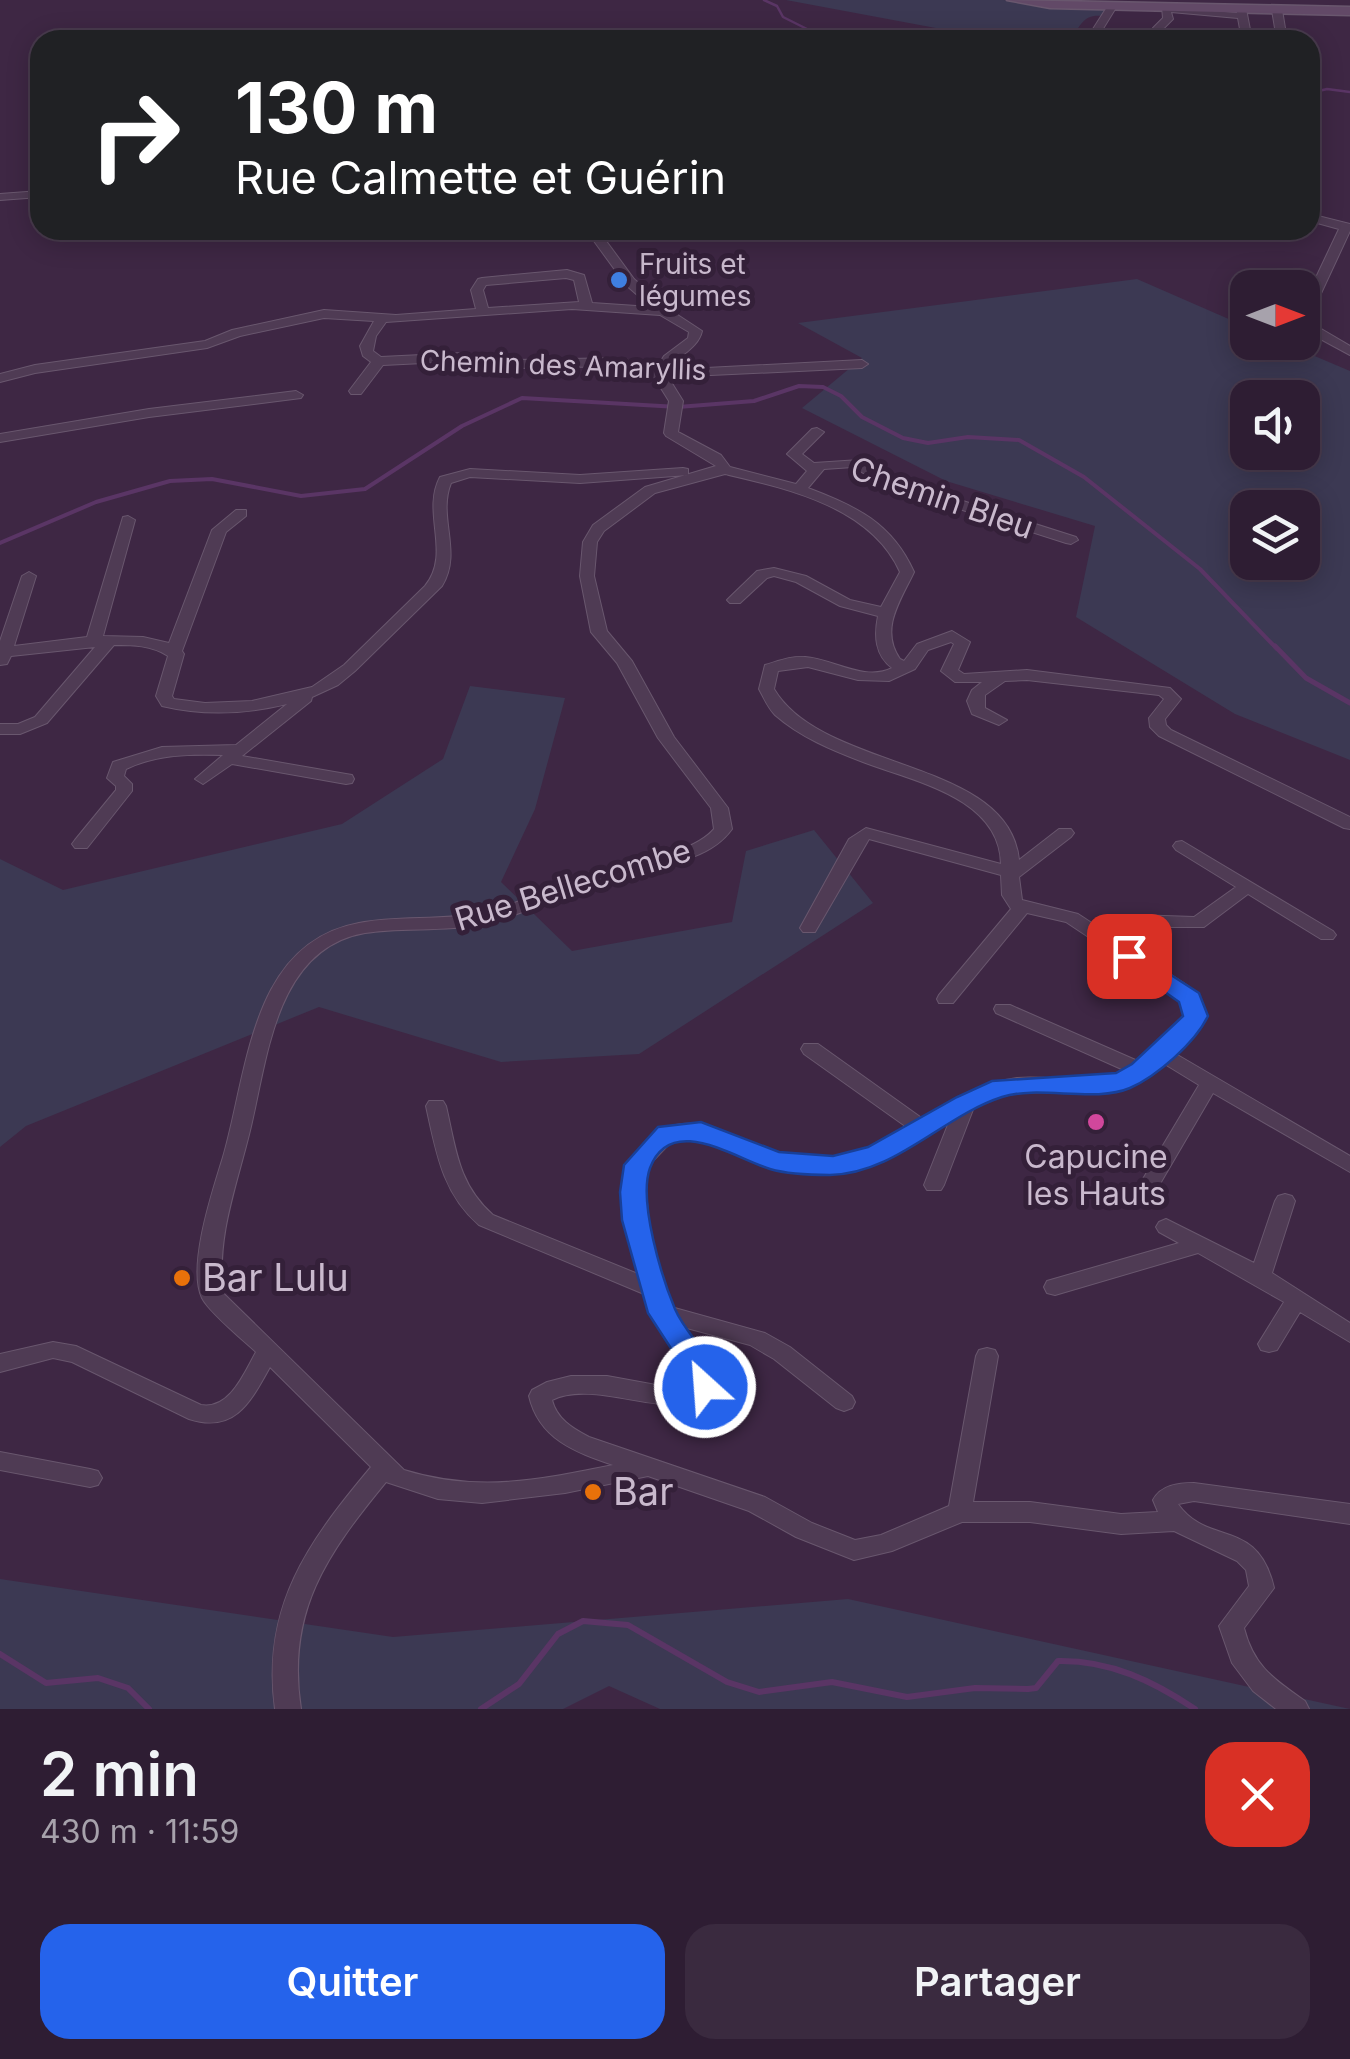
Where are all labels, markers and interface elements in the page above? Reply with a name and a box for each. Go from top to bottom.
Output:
text: 130 m [235,65,438,150]
icon: right [70,70,200,200]
text: Rue Calmette et Guérin [235,150,726,205]
place label: Fruits et légumes [639,247,751,313]
marker: Fruits et légumes [608,269,630,291]
north arrow [1230,270,1320,360]
map controls [1230,270,1320,580]
street label: Chemin des Amaryllis [419,343,707,387]
button: sound [1230,380,1320,470]
street label: Chemin Bleu [846,448,1039,547]
button: layers [1230,490,1320,580]
street label: Rue Bellecombe [450,830,696,939]
pin [1087,914,1172,999]
icon: arrive [1102,929,1157,984]
marker: Capucine les Hauts [1085,1111,1107,1133]
place label: Capucine les Hauts [1024,1137,1168,1213]
place label: Bar Lulu [202,1254,349,1300]
marker: Bar Lulu [171,1267,193,1289]
position arrow [653,1335,757,1439]
place label: Bar [613,1468,674,1514]
marker: Bar [582,1481,604,1503]
text: 2 min [40,1738,199,1810]
button: close [1205,1742,1310,1847]
text: 430 m · 11:59 [40,1812,239,1851]
button: Quitter [40,1924,665,2039]
button: Partager [685,1924,1310,2039]

